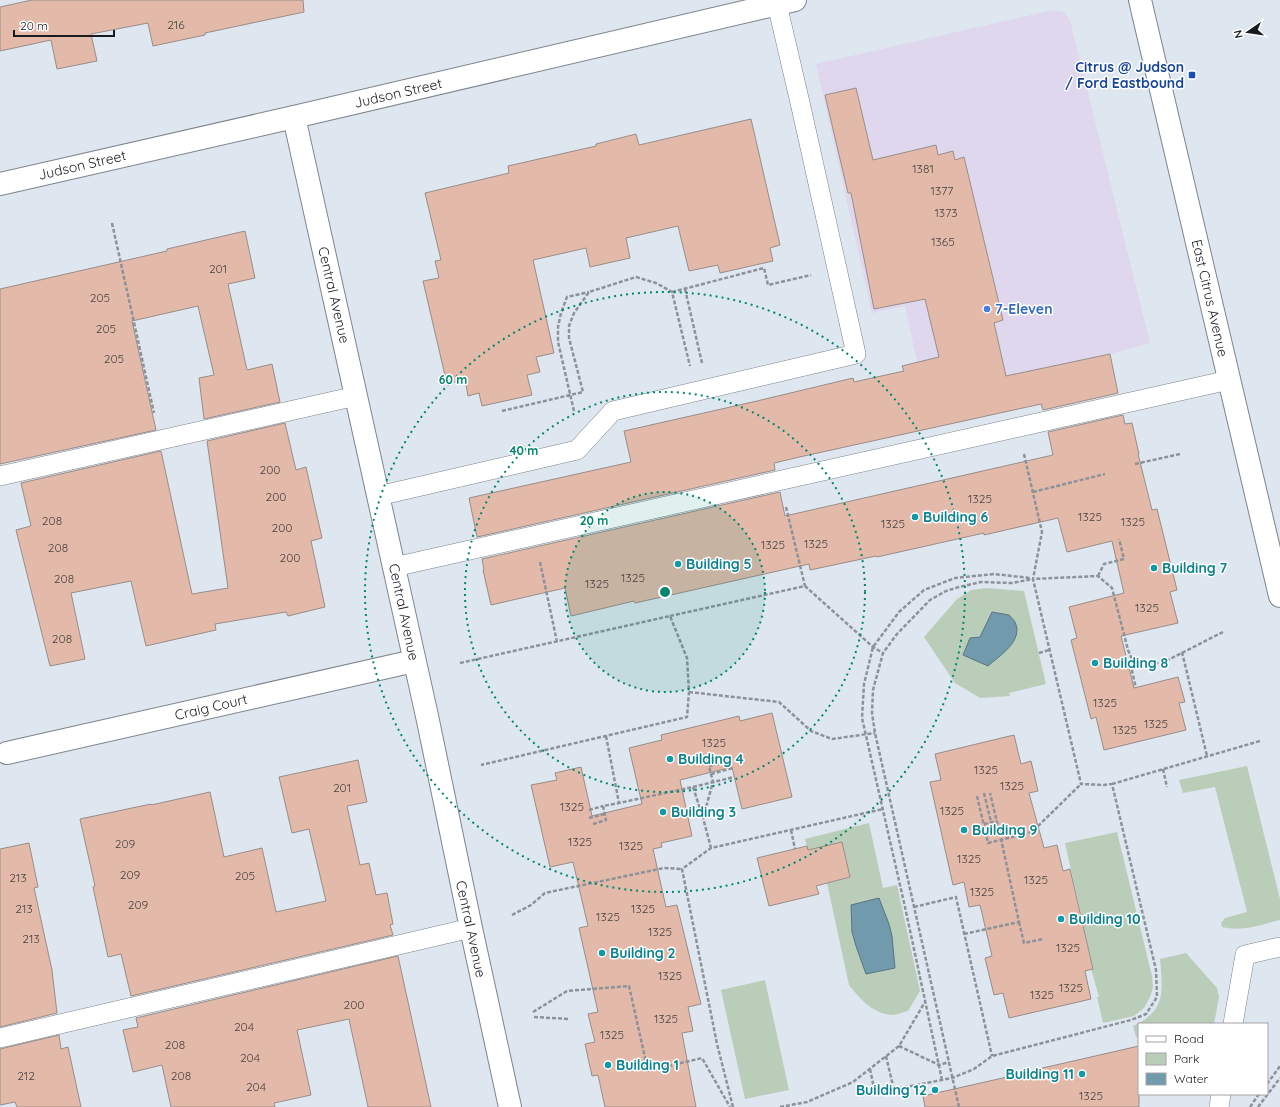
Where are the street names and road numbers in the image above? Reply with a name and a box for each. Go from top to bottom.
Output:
street label: Judson Street [352,74,444,112]
street label: Judson Street [36,146,128,184]
street label: East Citrus Avenue [1188,237,1232,359]
street label: Central Avenue [314,245,354,345]
street label: Central Avenue [385,562,423,662]
street label: Craig Court [173,690,249,724]
street label: Central Avenue [452,879,490,979]

